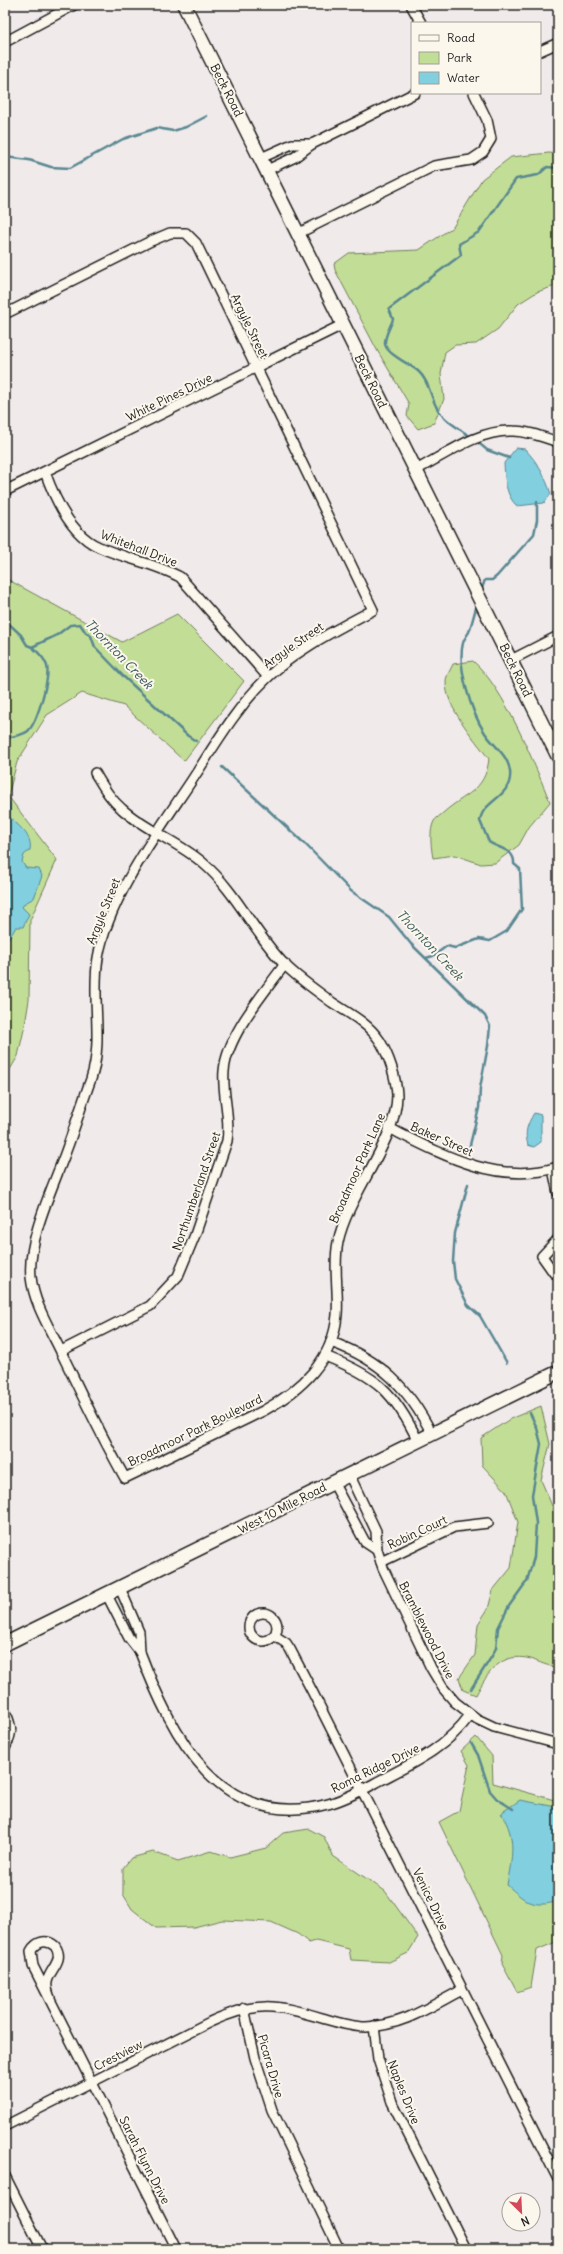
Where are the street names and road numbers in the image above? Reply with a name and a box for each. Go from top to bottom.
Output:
street label: Beck Road [207,61,247,119]
street label: Argyle Street [228,291,272,361]
street label: Beck Road [352,352,390,410]
street label: White Pines Drive [124,370,214,424]
street label: Whitehall Drive [98,526,180,570]
street label: Argyle Street [260,619,326,671]
street label: Beck Road [497,641,535,699]
street label: Argyle Street [83,876,123,946]
street label: Broadmoor Park Lane [326,1110,388,1226]
street label: Baker Street [408,1119,476,1159]
street label: Northumberland Street [169,1130,223,1252]
street label: Broadmoor Park Boulevard [125,1391,265,1469]
street label: West 10 Mile Road [235,1479,329,1537]
street label: Robin Court [385,1512,449,1552]
street label: Bramblewood Drive [396,1579,458,1681]
street label: Roma Ridge Drive [328,1740,422,1796]
street label: Venice Drive [410,1866,452,1932]
street label: Picara Drive [255,2032,287,2100]
street label: Crestview [91,2036,145,2074]
street label: Naples Drive [384,2058,424,2126]
street label: Sarah Flynn Drive [116,2114,174,2206]

